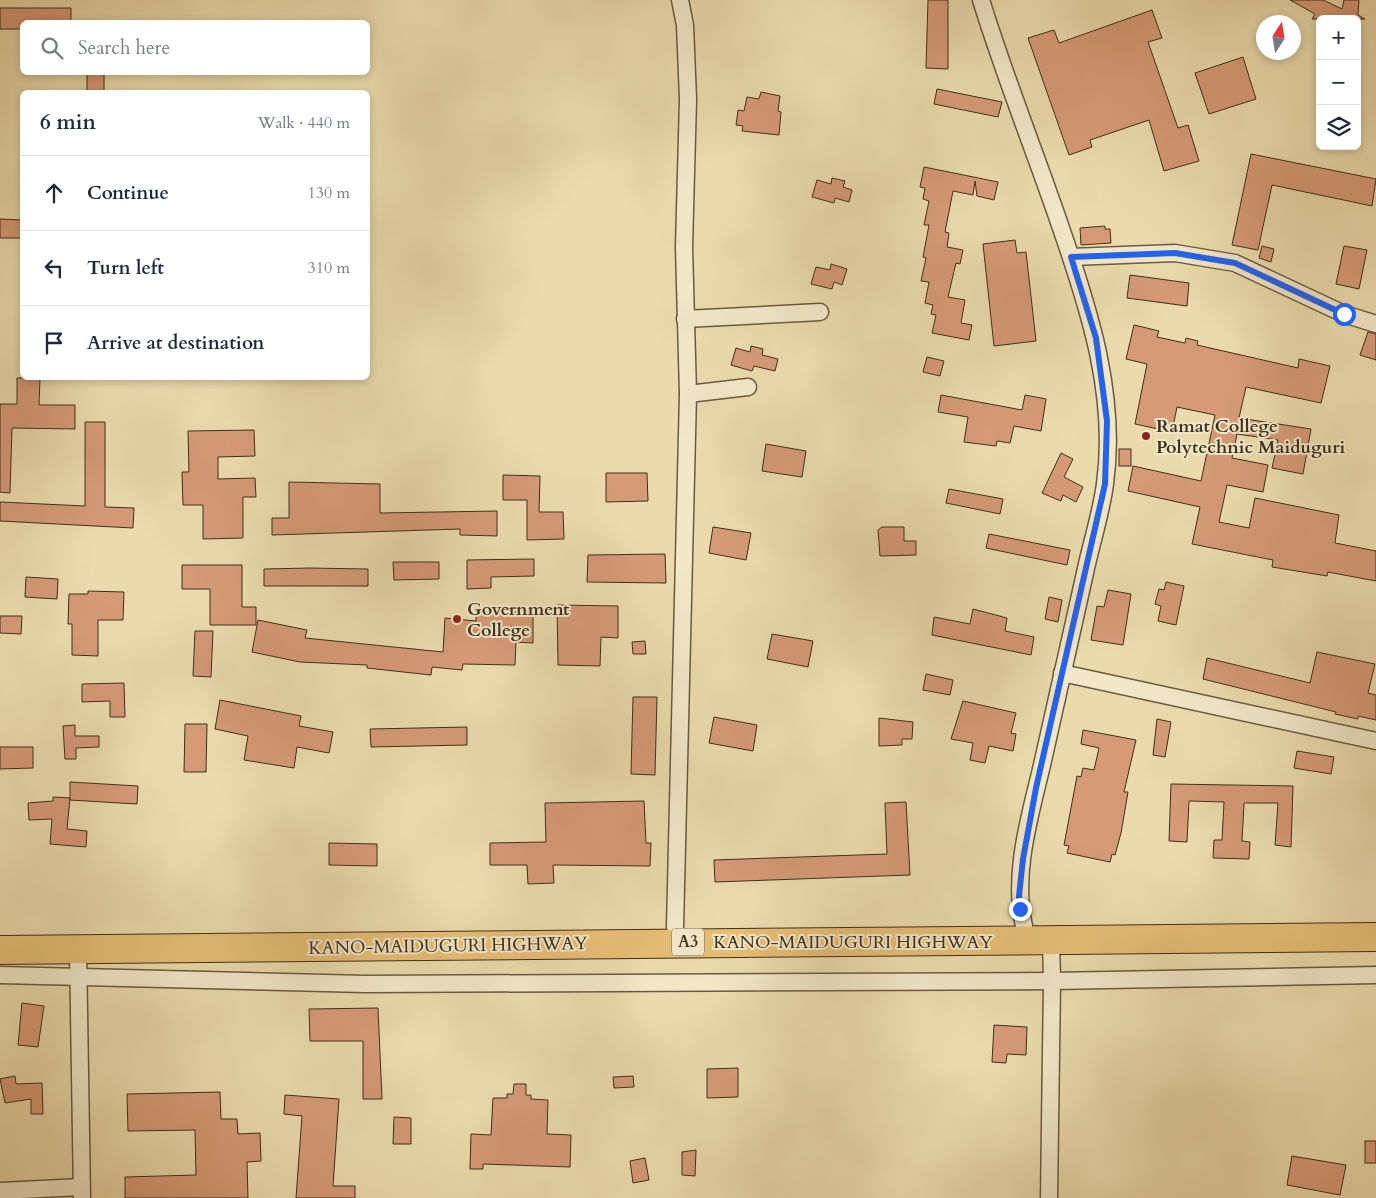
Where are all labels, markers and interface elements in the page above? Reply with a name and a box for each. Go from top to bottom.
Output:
north arrow [1256,15,1301,60]
map controls [1316,15,1361,150]
button: + [1316,15,1361,60]
search box [20,20,370,75]
icon: search [38,34,66,62]
text: Search here [78,35,170,61]
button: − [1316,60,1361,105]
button: layers [1316,105,1361,150]
text: 6 min [40,108,96,137]
text: Walk · 440 m [258,112,350,134]
icon: ahead [40,179,68,207]
text: Continue [87,180,169,206]
text: 130 m [308,182,350,204]
icon: left [40,254,68,282]
text: Turn left [87,255,164,281]
text: 310 m [308,257,350,279]
route start [1333,303,1356,326]
icon: arrive [40,329,68,357]
text: Arrive at destination [87,330,264,356]
place label: Ramat College Polytechnic Maiduguri [1156,414,1346,460]
marker: Ramat College Polytechnic Maiduguri [1140,430,1152,442]
place label: Government College [467,597,570,643]
marker: Government College [451,613,463,625]
route end [1009,898,1032,921]
road number: A3 [672,929,704,956]
street label: KANO-MAIDUGURI HIGHWAY [713,930,993,955]
street label: KANO-MAIDUGURI HIGHWAY [308,931,588,961]

